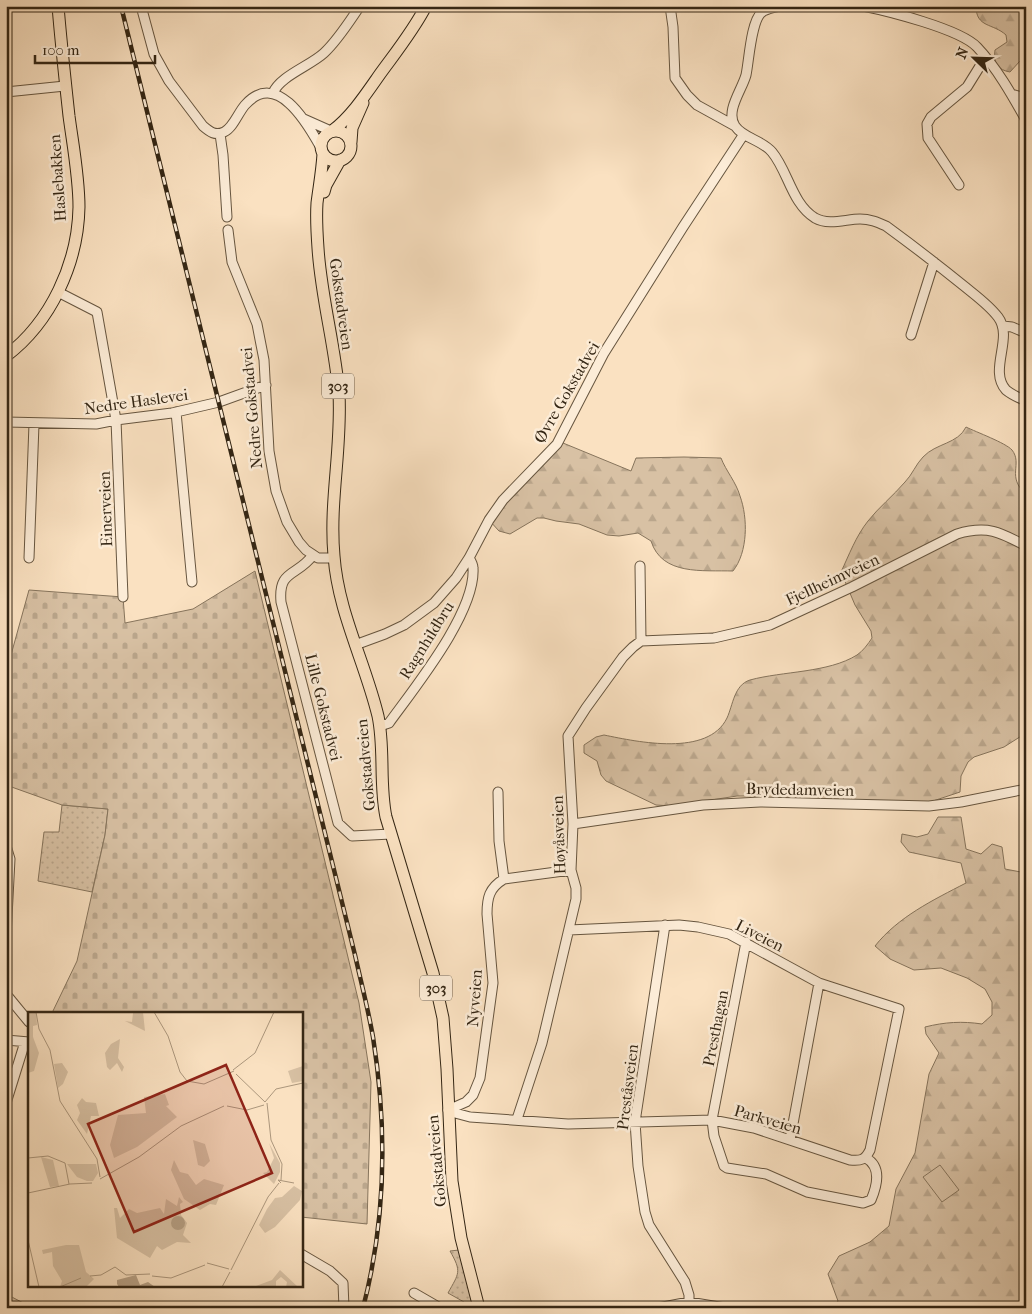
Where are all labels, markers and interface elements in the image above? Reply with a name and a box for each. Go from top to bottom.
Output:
scale bar [35,32,155,64]
north arrow [950,32,1000,82]
text: 100 m [42,41,80,59]
text: N [953,45,973,61]
street label: Haslebakken [45,133,70,222]
street label: Gokstadveien [326,257,357,352]
street label: Øvre Gokstadvei [530,338,603,446]
street label: Nedre Gokstadvei [237,346,266,470]
road number: 303 [322,374,354,398]
street label: Nedre Haslevei [83,385,190,418]
street label: Einerveien [95,470,116,547]
street label: Fjellheimveien [782,549,883,609]
street label: Ragnhildbru [395,598,458,683]
street label: Lille Gokstadvei [301,652,346,763]
street label: Gokstadveien [352,717,379,812]
street label: Brydedamveien [746,779,855,800]
street label: Høyåsveien [548,794,569,875]
street label: Liveien [733,915,788,956]
street label: Nyveien [463,968,486,1028]
road number: 303 [420,976,452,1000]
street label: Presthagan [699,988,732,1068]
inset map [28,1012,302,1286]
street label: Preståsveien [613,1042,642,1131]
street label: Parkveien [732,1101,804,1138]
street label: Gokstadveien [423,1113,450,1208]

